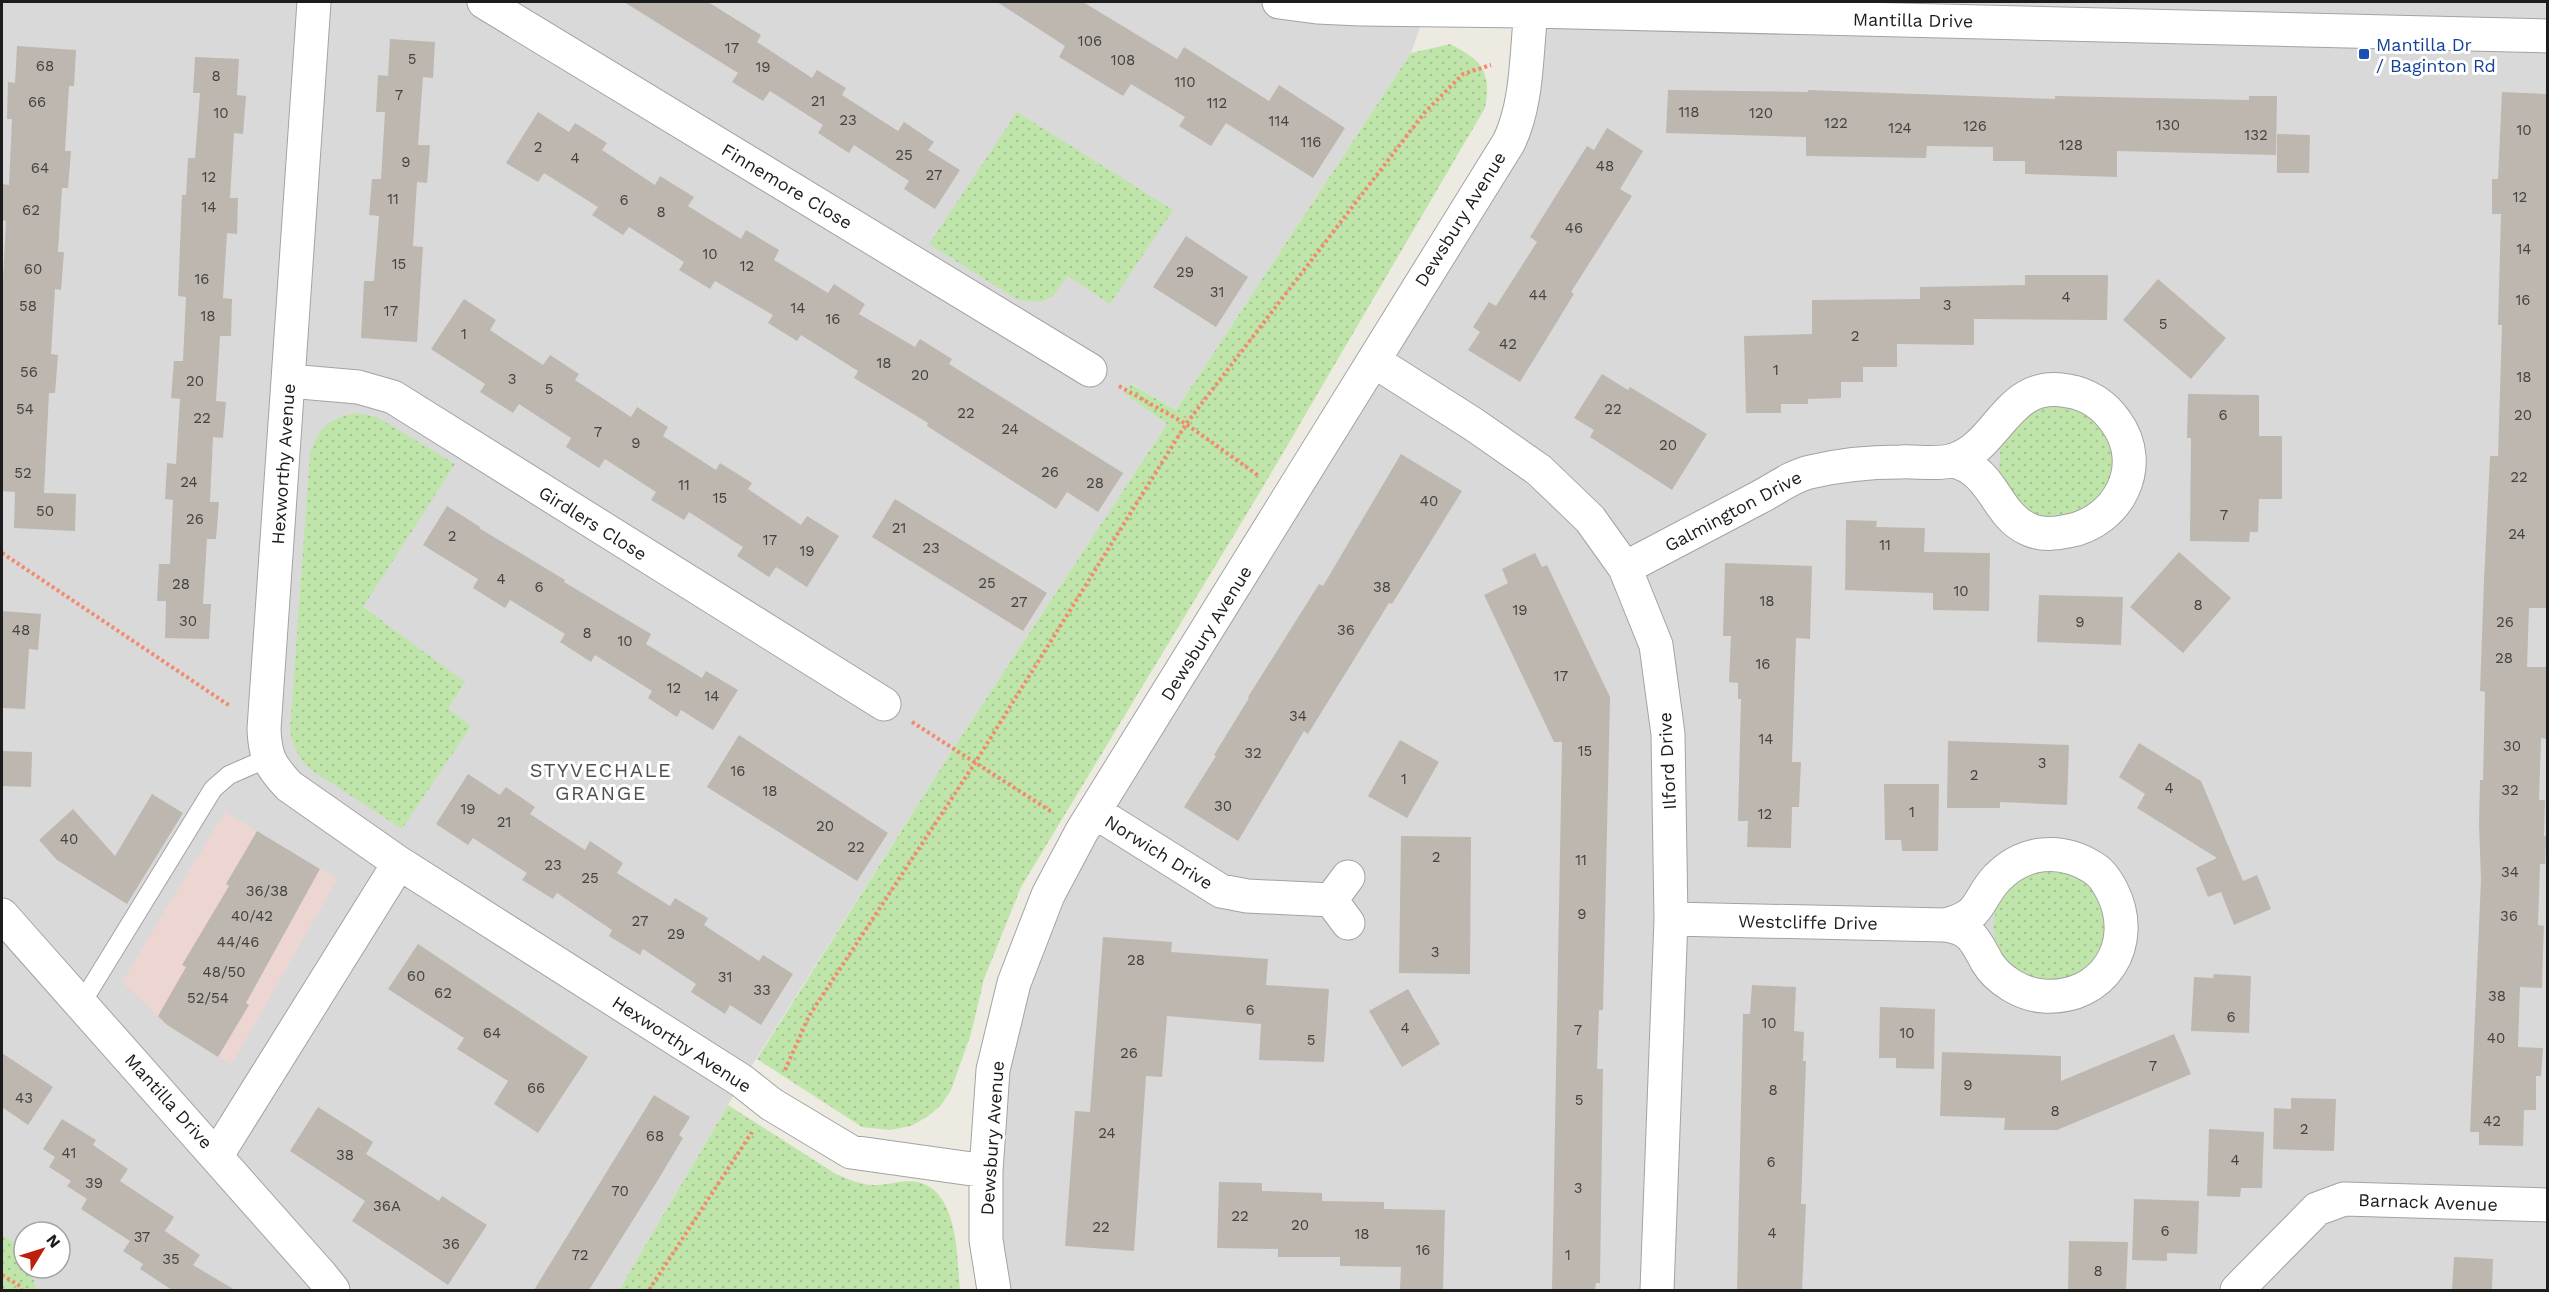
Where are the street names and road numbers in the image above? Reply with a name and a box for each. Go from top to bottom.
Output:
street label: Mantilla Drive [1853,8,1973,32]
street label: Finnemore Close [718,139,856,233]
street label: Dewsbury Avenue [1410,148,1510,290]
street label: Hexworthy Avenue [267,383,299,545]
street label: Galmington Drive [1661,466,1805,556]
street label: Girdlers Close [535,481,651,565]
street label: Dewsbury Avenue [1156,562,1256,704]
street label: Ilford Drive [1654,712,1680,810]
street label: Norwich Drive [1101,810,1217,894]
street label: Westcliffe Drive [1738,910,1878,934]
street label: Hexworthy Avenue [609,991,755,1097]
street label: Mantilla Drive [121,1049,217,1153]
street label: Dewsbury Avenue [976,1060,1008,1216]
street label: Barnack Avenue [2358,1189,2498,1215]

